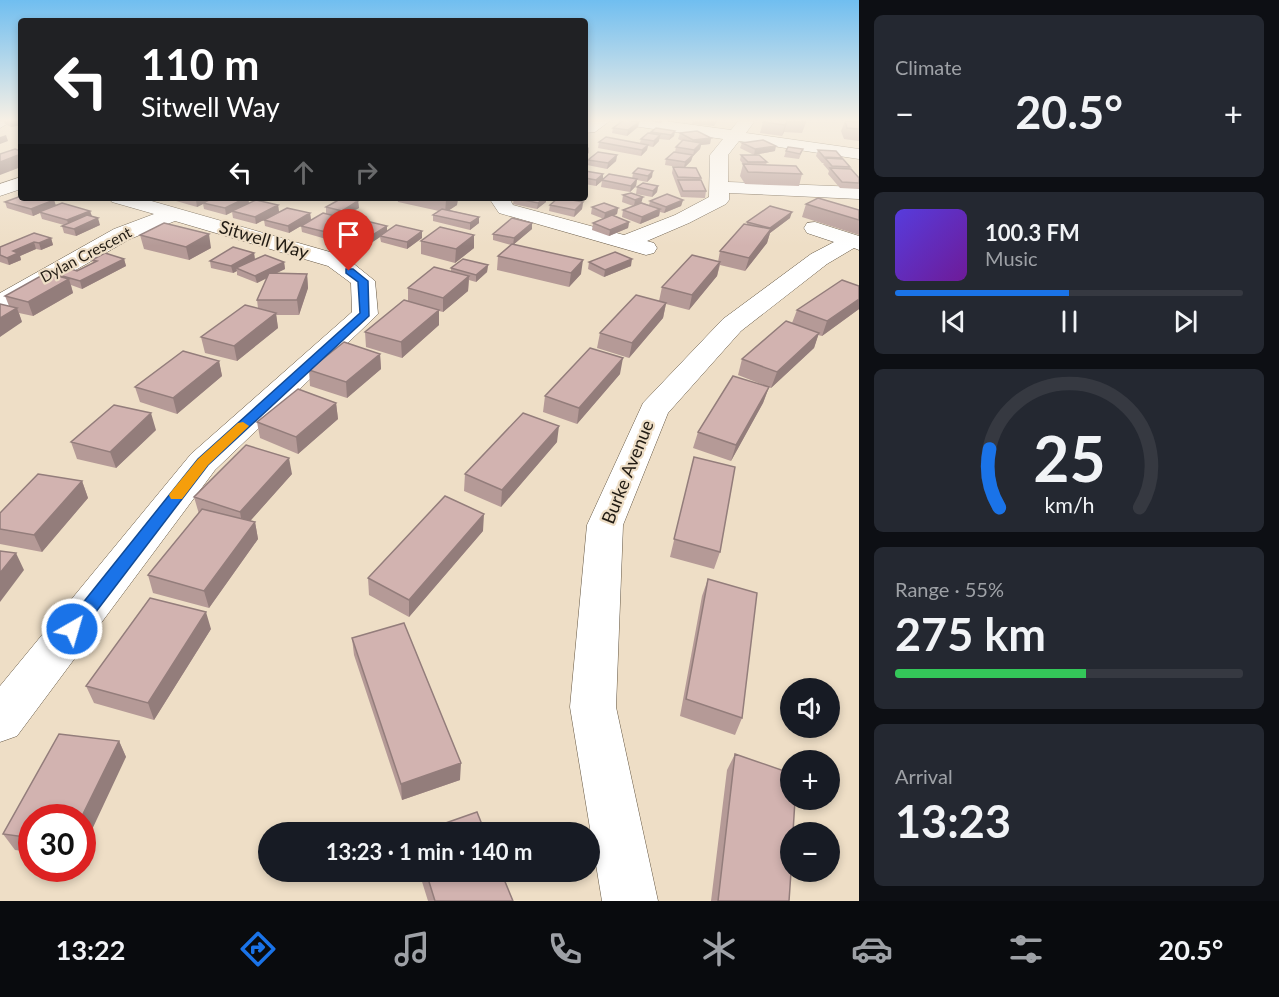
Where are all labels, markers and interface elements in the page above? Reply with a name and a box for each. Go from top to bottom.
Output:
text: 110 m [141,39,259,89]
icon: left [42,42,120,120]
text: Climate [895,55,962,79]
text: 20.5° [1015,85,1123,139]
text: Sitwell Way [141,90,280,123]
text: − [895,93,914,133]
text: + [1224,93,1243,133]
icon: left [224,156,257,189]
icon: ahead [287,156,320,189]
icon: right [350,156,383,189]
pin [323,209,374,271]
street label: Sitwell Way [217,215,312,263]
icon: arrive [332,218,365,251]
text: 100.3 FM [985,219,1080,246]
street label: Dylan Crescent [37,222,135,286]
text: Music [985,246,1038,270]
icon: previous [937,305,970,338]
icon: pause [1053,305,1086,338]
icon: next [1169,305,1202,338]
street label: Burke Avenue [596,417,658,527]
text: 25 [1033,420,1105,495]
text: km/h [1044,492,1094,518]
text: Range · 55% [895,577,1004,601]
position arrow [40,597,104,661]
text: 275 km [895,607,1046,661]
map controls [780,678,840,882]
button: sound [780,678,840,738]
button: + [780,750,840,810]
text: Arrival [895,764,953,788]
text: 13:23 [895,794,1011,848]
speed limit sign: 30 [18,804,96,882]
button: − [780,822,840,882]
text: 13:23 · 1 min · 140 m [326,838,532,865]
icon: directions [237,928,279,970]
icon: music [391,928,433,970]
icon: phone [544,928,586,970]
icon: climate [698,928,740,970]
icon: car [851,928,893,970]
icon: filters [1005,928,1047,970]
text: 13:22 [56,933,125,966]
text: 20.5° [1159,933,1223,966]

